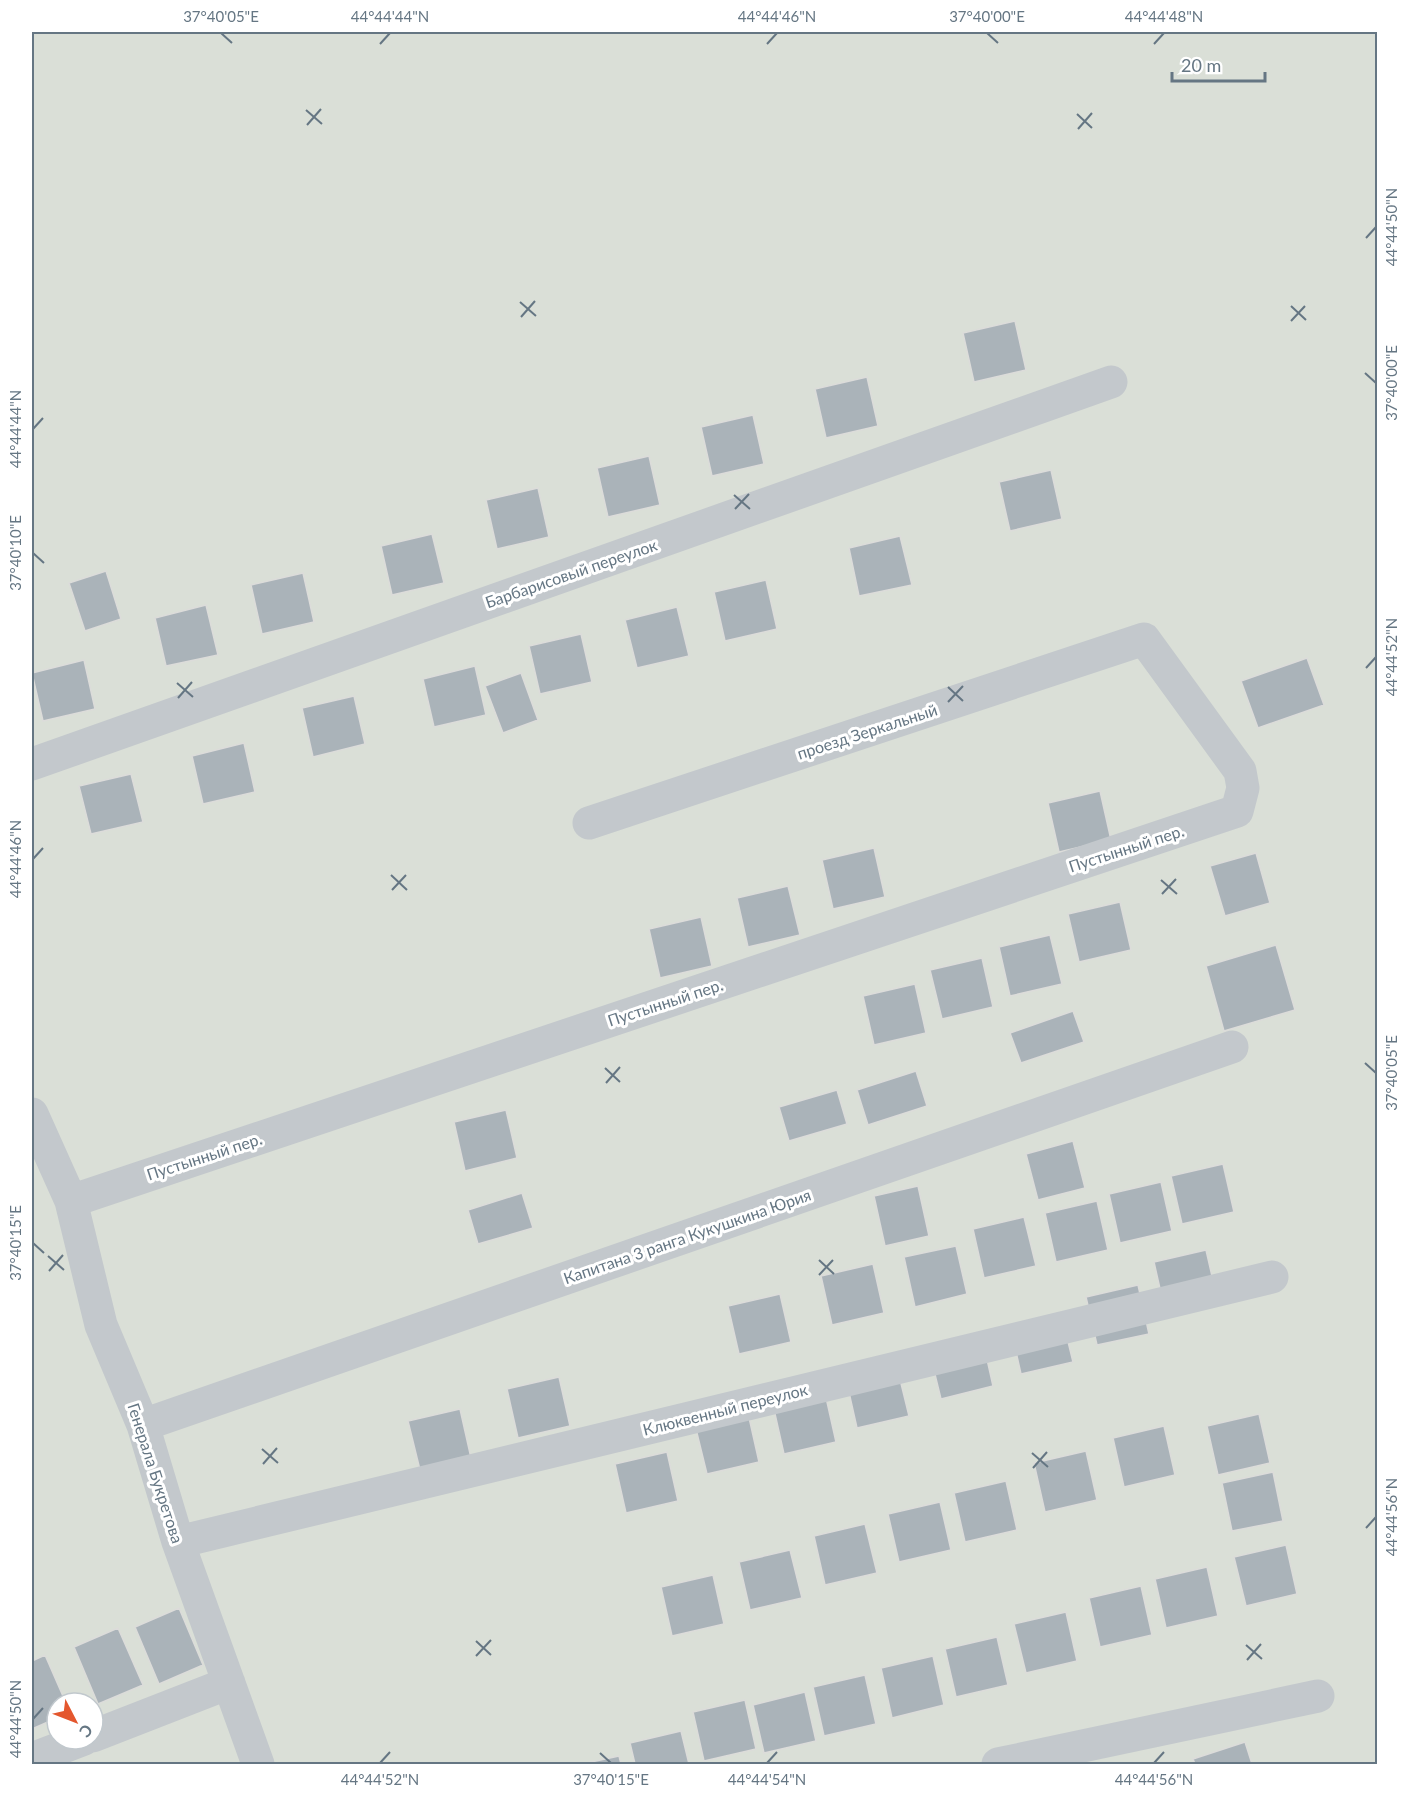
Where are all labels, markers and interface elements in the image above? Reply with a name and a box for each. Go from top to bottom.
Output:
text: 37°40'05"E [183,7,259,25]
text: 44°44'44"N [351,7,429,25]
text: 44°44'46"N [738,7,816,25]
text: 37°40'00"E [949,7,1025,25]
text: 44°44'48"N [1125,7,1203,25]
scale bar [1172,45,1265,83]
text: 20 m [1181,54,1221,76]
text: 44°44'50"N [1382,188,1400,266]
text: 37°40'00"E [1382,345,1400,421]
text: 44°44'44"N [6,390,24,468]
text: 37°40'10"E [6,515,24,591]
street label: Барбарисовый переулок [483,534,660,611]
text: 44°44'52"N [1382,618,1400,696]
street label: проезд Зеркальный [795,699,939,763]
text: 44°44'46"N [6,820,24,898]
street label: Пустынный пер. [1066,820,1186,876]
street label: Пустынный пер. [605,974,725,1030]
text: 37°40'05"E [1382,1035,1400,1111]
street label: Пустынный пер. [144,1128,264,1184]
street label: Капитана 3 ранга Кукушкина Юрия [561,1185,813,1287]
text: 37°40'15"E [6,1205,24,1281]
street label: Клюквенный переулок [641,1379,810,1439]
street label: Генерала Букретова [124,1401,188,1545]
text: 44°44'56"N [1382,1478,1400,1556]
text: 44°44'50"N [6,1680,24,1758]
north arrow [45,1691,105,1751]
text: С [76,1721,97,1742]
text: 44°44'52"N [341,1770,419,1788]
text: 37°40'15"E [573,1770,649,1788]
text: 44°44'54"N [728,1770,806,1788]
text: 44°44'56"N [1115,1770,1193,1788]

